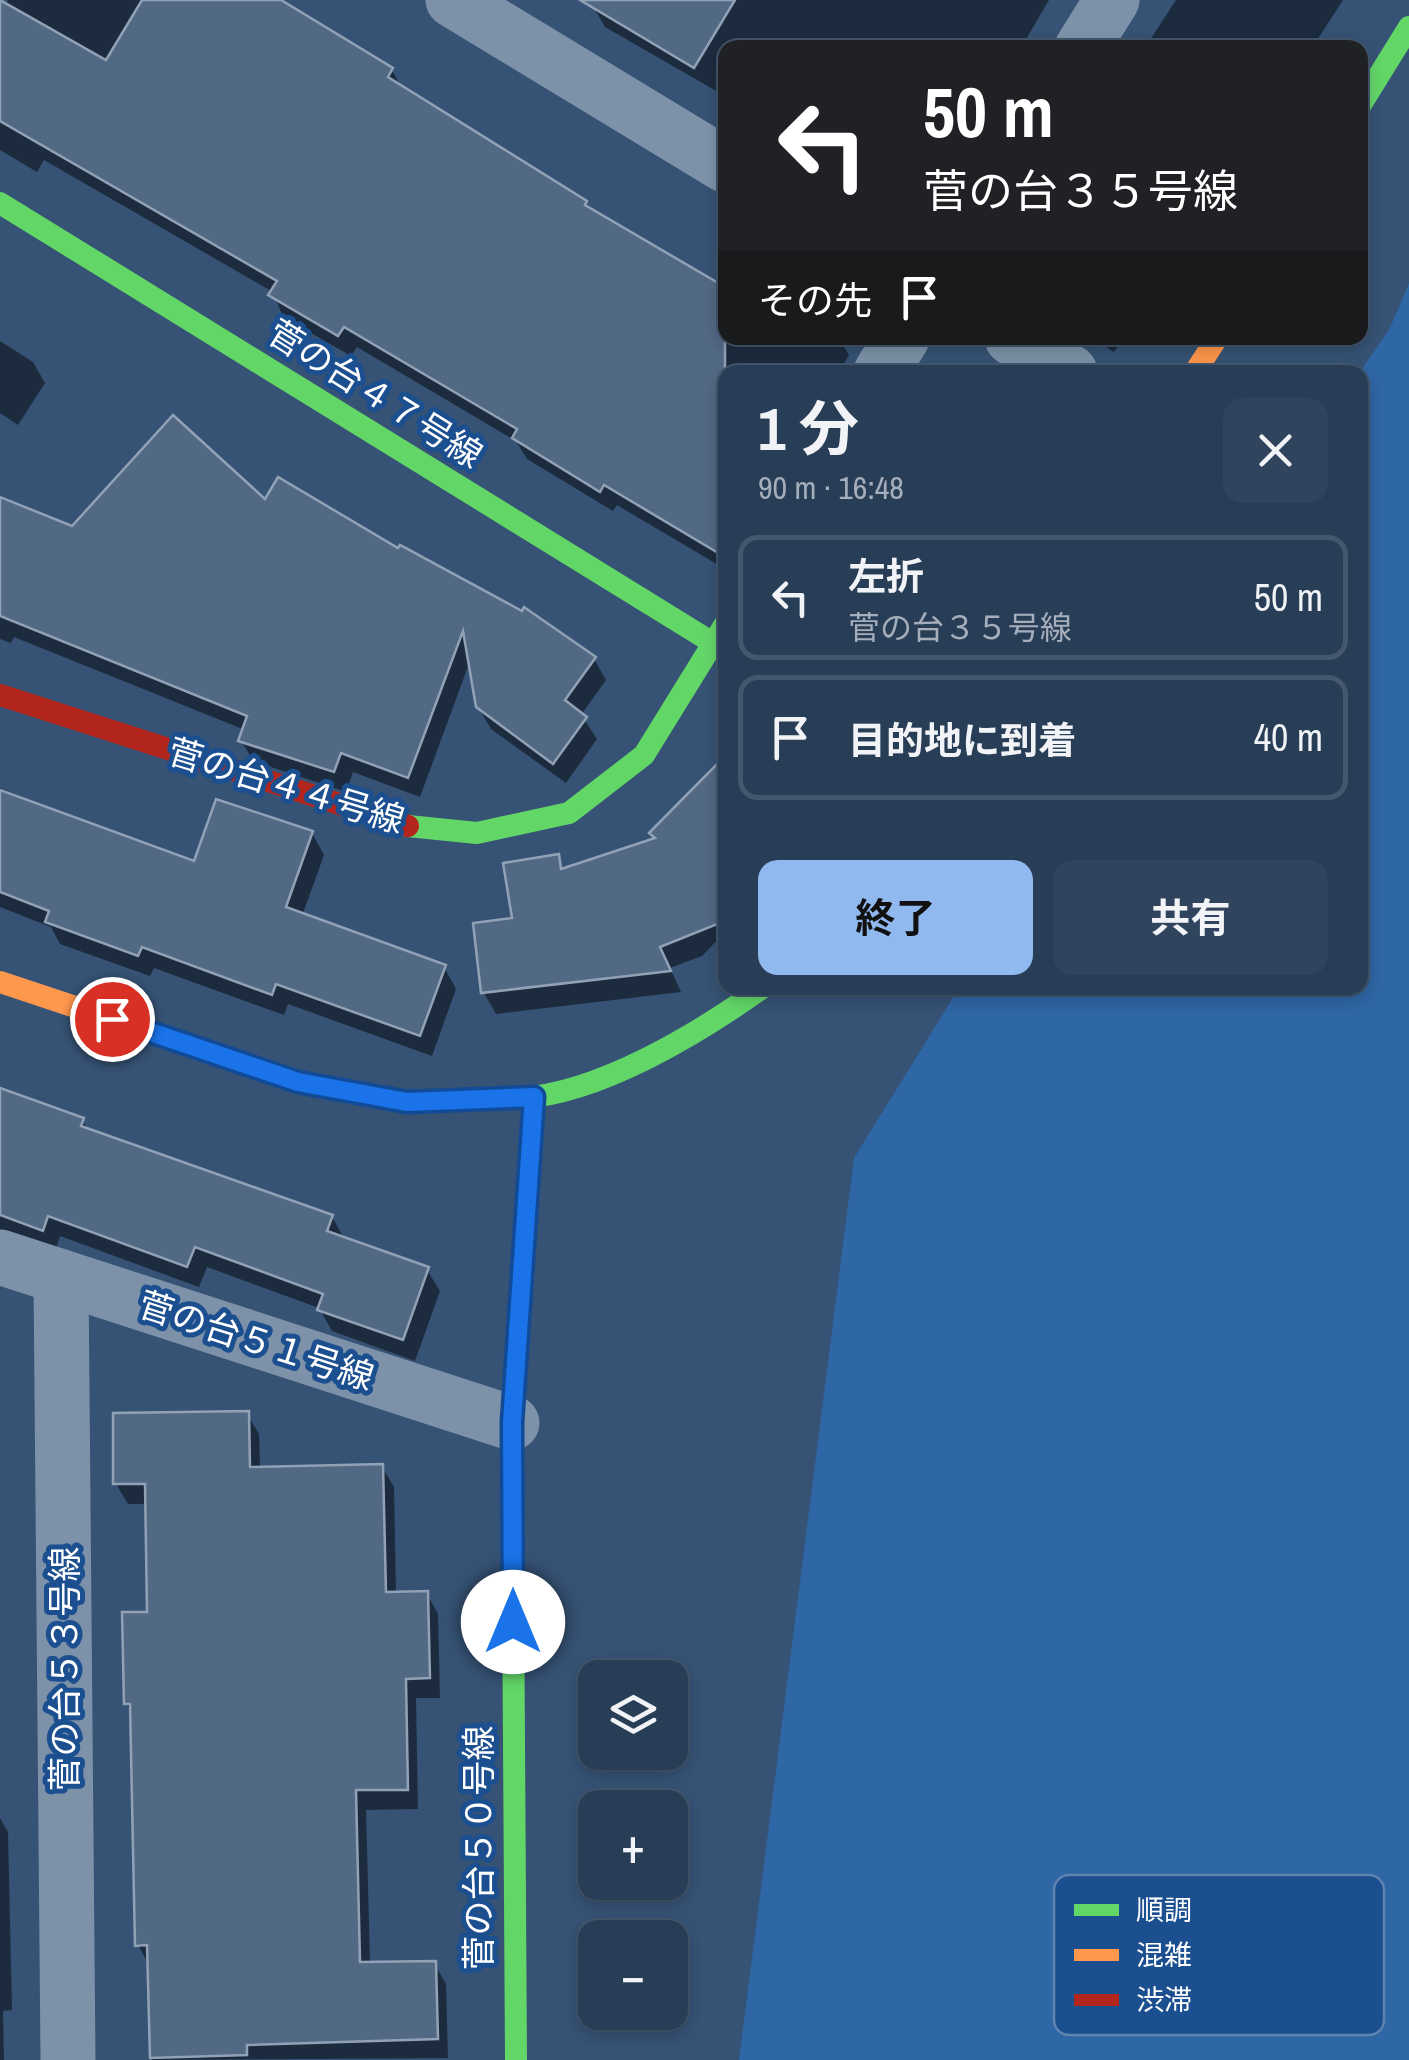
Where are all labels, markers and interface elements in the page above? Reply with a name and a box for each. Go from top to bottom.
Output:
text: 50 m [923,65,1054,159]
icon: left [758,80,888,210]
text: 菅の台３５号線 [923,160,1238,221]
icon: arrive [892,270,947,325]
text: その先 [758,275,872,326]
street label: 菅の台４７号線 [259,309,492,478]
text: 1 分 [758,388,859,469]
button: close [1223,398,1328,503]
text: 90 m · 16:48 [758,466,904,509]
text: 左折 [848,551,924,602]
icon: left [763,570,818,625]
text: 50 m [1254,572,1323,623]
text: 菅の台３５号線 [848,606,1072,649]
icon: arrive [763,710,818,765]
text: 40 m [1254,712,1323,763]
text: 目的地に到着 [848,715,1076,766]
street label: 菅の台４４号線 [162,727,410,844]
button: 終了 [758,860,1033,975]
button: 共有 [1053,860,1328,975]
pin [70,977,155,1062]
icon: arrive [85,992,140,1047]
street label: 菅の台５１号線 [132,1280,380,1401]
street label: 菅の台５３号線 [41,1546,88,1792]
position arrow [461,1570,565,1674]
map controls [578,1660,688,2030]
button: layers [578,1660,688,1770]
street label: 菅の台５０号線 [455,1725,502,1971]
button: + [578,1790,688,1900]
legend [1054,1875,1384,2035]
text: 順調 [1136,1891,1192,1929]
button: − [578,1920,688,2030]
text: 混雑 [1136,1936,1192,1974]
text: 渋滞 [1136,1981,1192,2019]

